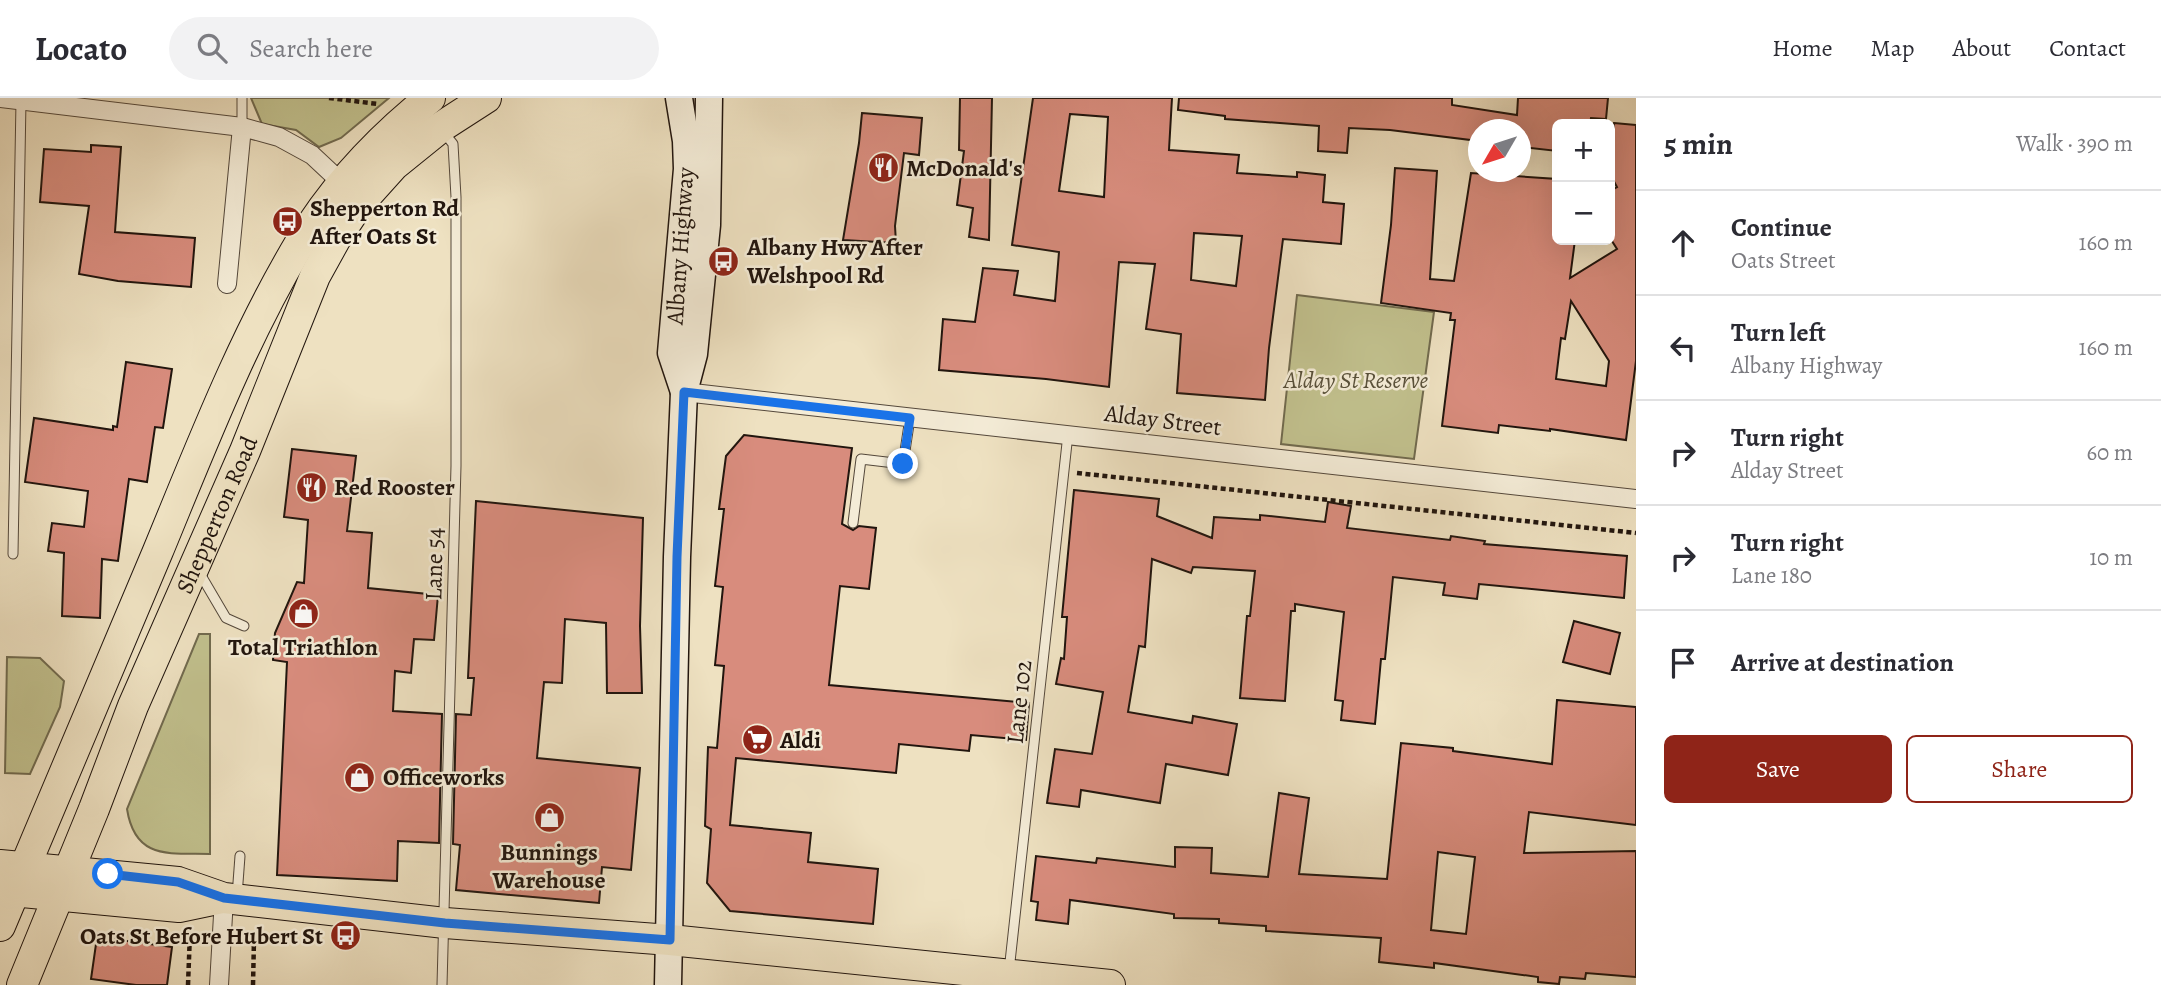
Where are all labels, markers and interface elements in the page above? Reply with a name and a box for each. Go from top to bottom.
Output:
search box [169,17,659,80]
text: Locato [35,26,127,71]
icon: search [193,29,231,67]
text: Search here [249,31,373,66]
text: Home [1772,32,1833,64]
text: Map [1871,32,1915,64]
text: About [1953,32,2011,64]
text: Contact [2049,32,2126,64]
north arrow [1468,119,1531,182]
map controls [1552,119,1615,245]
button: + [1552,119,1615,182]
text: 5 min [1664,124,1733,164]
text: Walk · 390 m [2016,128,2133,159]
restaurant icon: McDonald's [866,151,900,185]
place label: McDonald's [906,152,1023,184]
street label: Albany Highway [658,166,701,327]
button: − [1552,182,1615,245]
place label: Shepperton Rd After Oats St [309,192,459,252]
bus stop icon: Shepperton Rd After Oats St [270,205,304,239]
text: Continue [1731,210,1832,245]
icon: ahead [1664,224,1702,262]
text: 160 m [2079,227,2133,258]
place label: Albany Hwy After Welshpool Rd [746,231,923,291]
bus stop icon: Albany Hwy After Welshpool Rd [707,244,741,278]
text: Oats Street [1731,245,1836,276]
text: Turn left [1731,315,1826,350]
icon: left [1664,329,1702,367]
text: 160 m [2079,332,2133,363]
text: Albany Highway [1731,350,1882,381]
park label: Alday St Reserve [1282,364,1429,396]
street label: Alday Street [1102,397,1223,443]
text: Turn right [1731,420,1844,455]
street label: Shepperton Road [168,431,265,599]
icon: right [1664,434,1702,472]
text: 60 m [2086,437,2133,468]
route end [887,448,918,479]
text: Alday Street [1731,455,1844,486]
restaurant icon: Red Rooster [294,470,328,504]
place label: Red Rooster [334,471,455,503]
text: Turn right [1731,525,1844,560]
street label: Lane 54 [417,527,451,601]
icon: right [1664,539,1702,577]
text: 10 m [2089,542,2133,573]
text: Lane 180 [1731,560,1812,591]
shop icon: Total Triathlon [286,596,320,630]
place label: Total Triathlon [228,631,378,663]
icon: arrive [1664,644,1702,682]
text: Arrive at destination [1731,645,1954,680]
street label: Lane 102 [999,658,1039,746]
supermarket icon: Aldi [740,723,774,757]
place label: Aldi [779,724,821,756]
button: Save [1664,735,1892,803]
button: Share [1906,735,2133,803]
shop icon: Officeworks [343,760,377,794]
place label: Officeworks [383,761,505,793]
shop icon: Bunnings Warehouse [532,801,566,835]
place label: Bunnings Warehouse [492,836,605,896]
route start [92,858,123,889]
bus stop icon: Oats St Before Hubert St [329,919,363,953]
place label: Oats St Before Hubert St [80,920,323,952]

